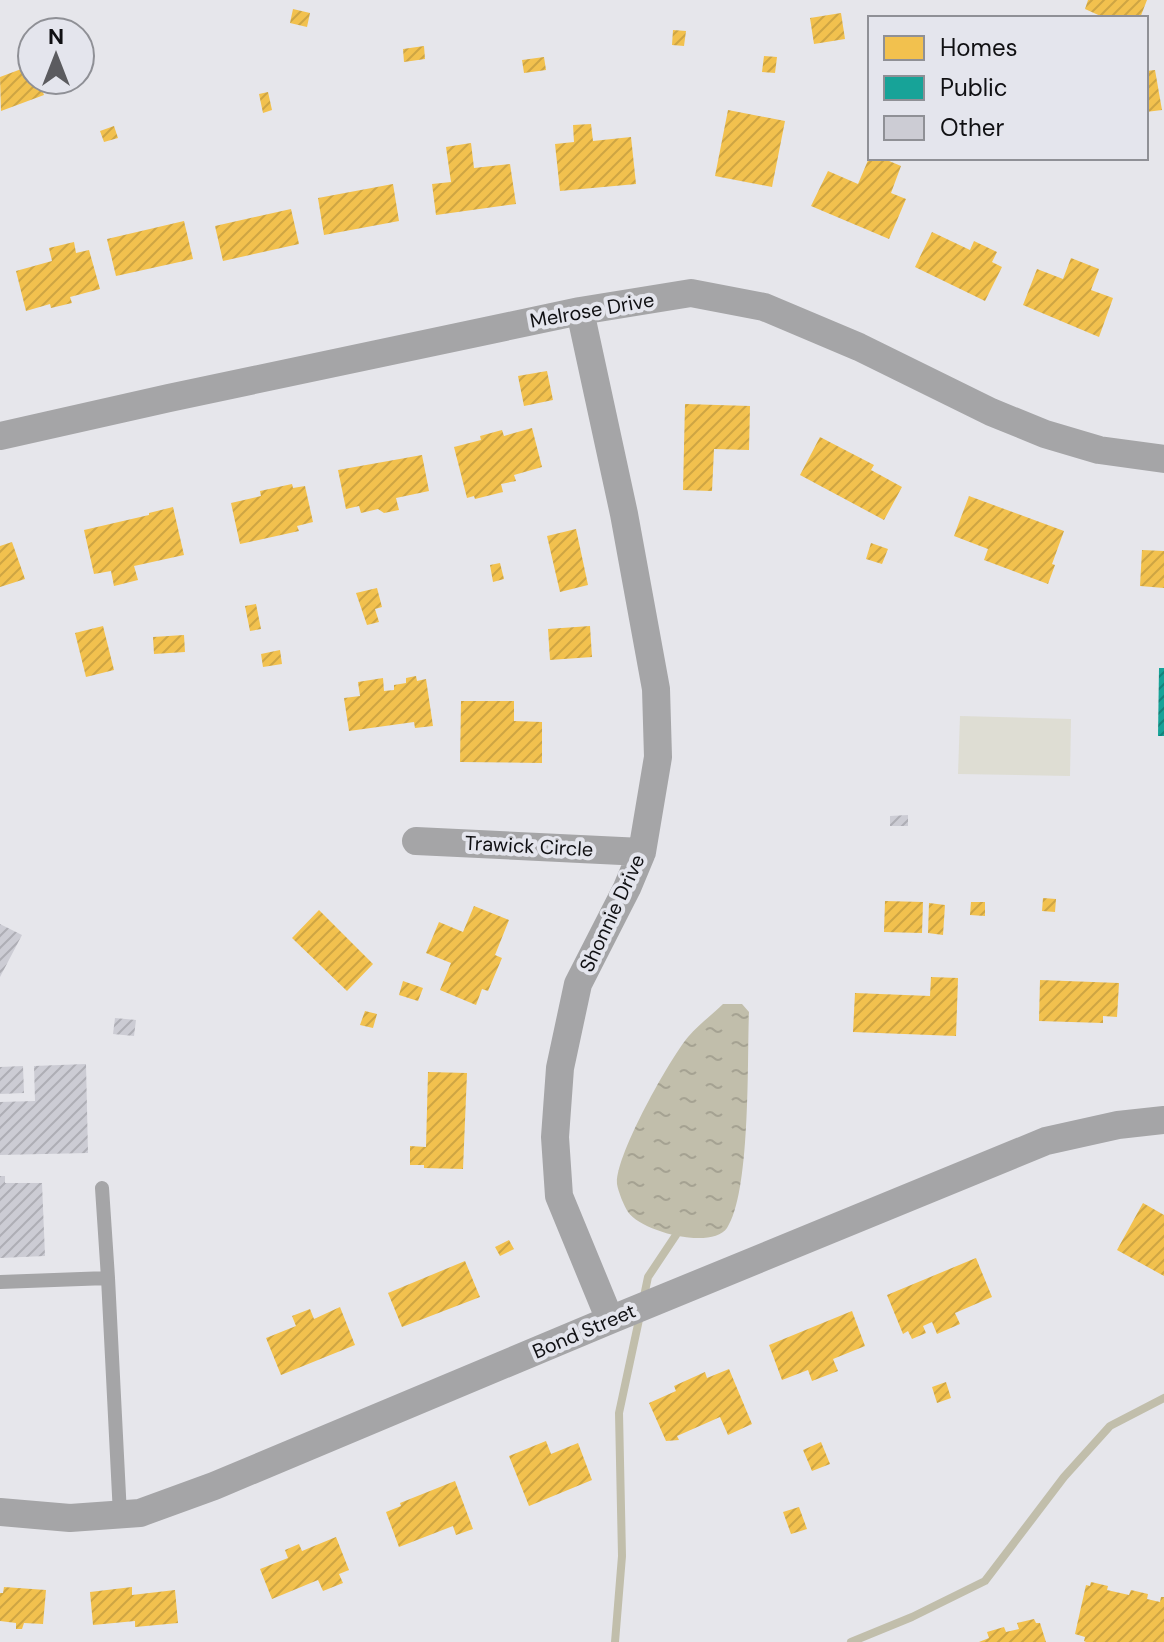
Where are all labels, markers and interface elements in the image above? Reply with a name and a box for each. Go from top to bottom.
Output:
north arrow [16,16,96,96]
legend [868,16,1148,160]
text: N [48,22,64,51]
text: Homes [940,32,1018,63]
text: Public [940,72,1008,103]
text: Other [940,112,1004,143]
street label: Melrose Drive [528,286,656,334]
street label: Trawick Circle [464,830,594,862]
street label: Shonnie Drive [573,850,651,976]
street label: Bond Street [528,1297,640,1364]

